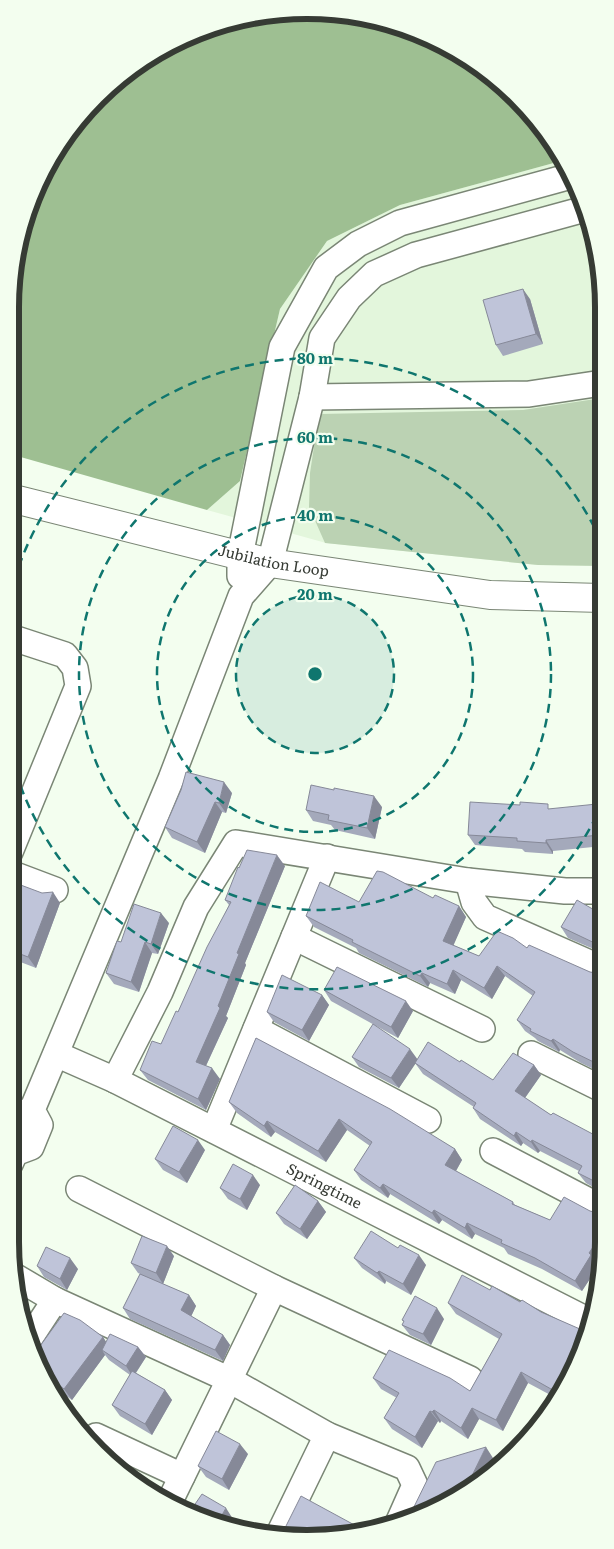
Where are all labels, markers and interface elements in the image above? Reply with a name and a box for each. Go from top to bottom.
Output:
text: 80 m [297,346,333,369]
text: 60 m [297,425,333,448]
text: 40 m [297,503,333,526]
street label: Jubilation Loop [216,537,331,581]
text: 20 m [297,582,333,605]
centre of rings [306,665,324,683]
street label: Springtime [283,1156,367,1214]

